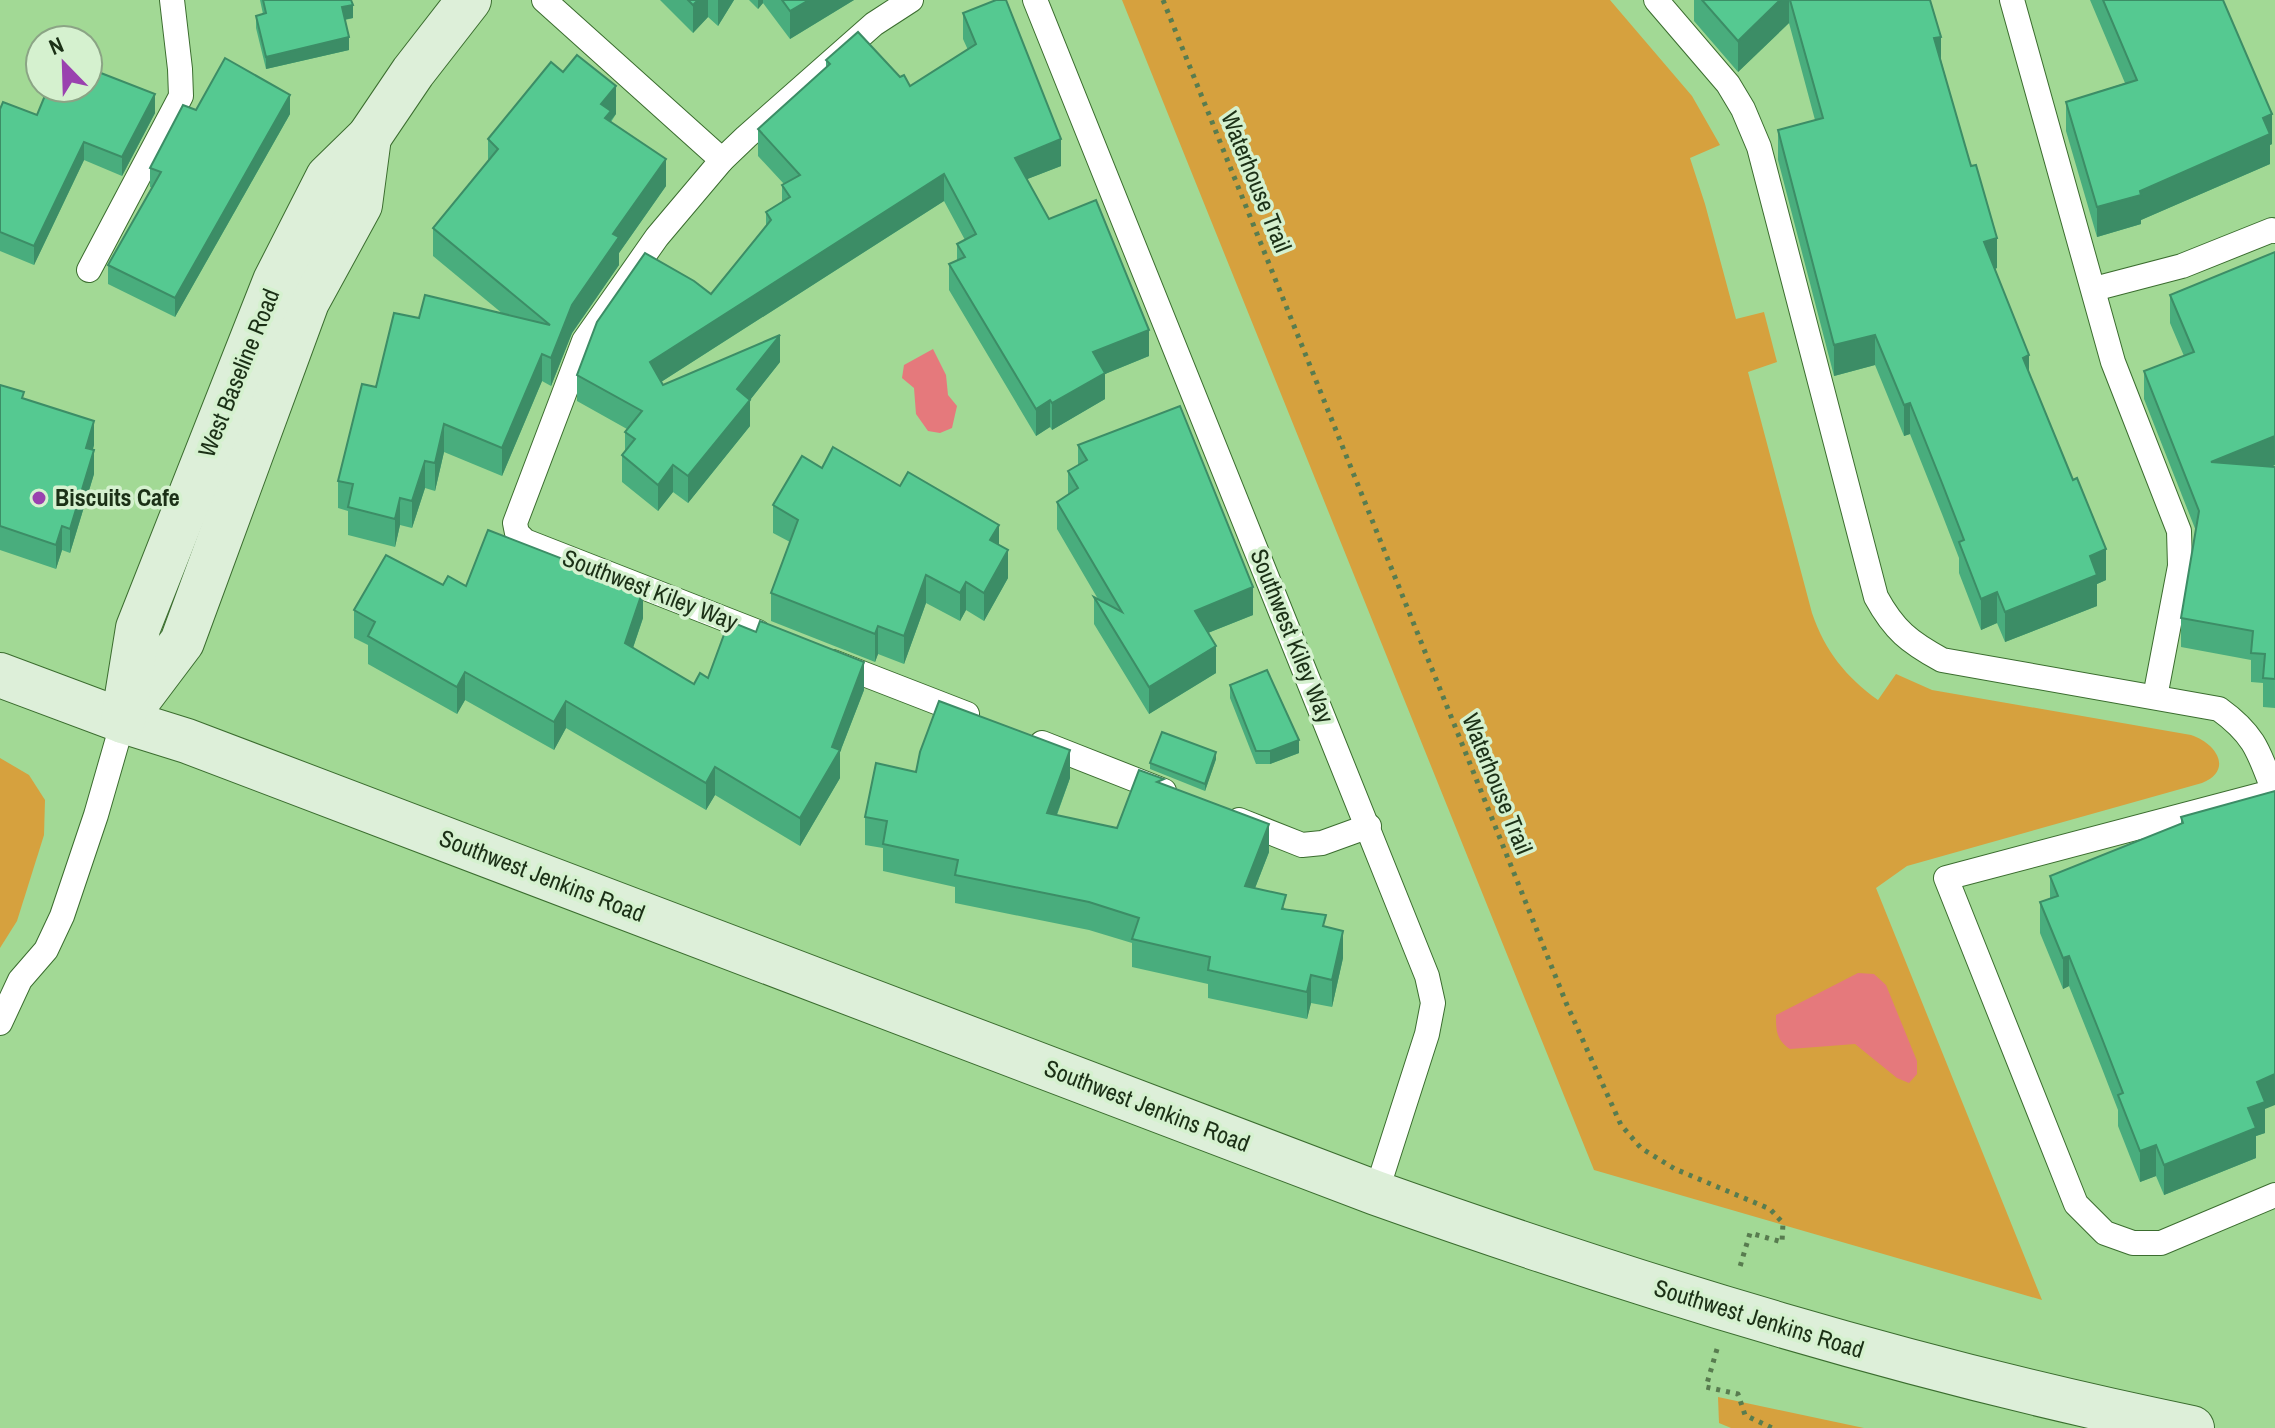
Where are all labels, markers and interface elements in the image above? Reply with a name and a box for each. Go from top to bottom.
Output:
north arrow [24,24,104,104]
text: N [44,29,68,62]
street label: Waterhouse Trail [1214,106,1300,257]
street label: West Baseline Road [190,284,286,462]
place label: Biscuits Cafe [55,481,180,513]
marker: Biscuits Cafe [30,489,48,507]
street label: Southwest Kiley Way [558,541,743,637]
street label: Southwest Kiley Way [1243,544,1343,728]
street label: Waterhouse Trail [1455,708,1541,859]
street label: Southwest Jenkins Road [435,821,650,929]
street label: Southwest Jenkins Road [1040,1051,1255,1159]
street label: Southwest Jenkins Road [1651,1271,1868,1365]

